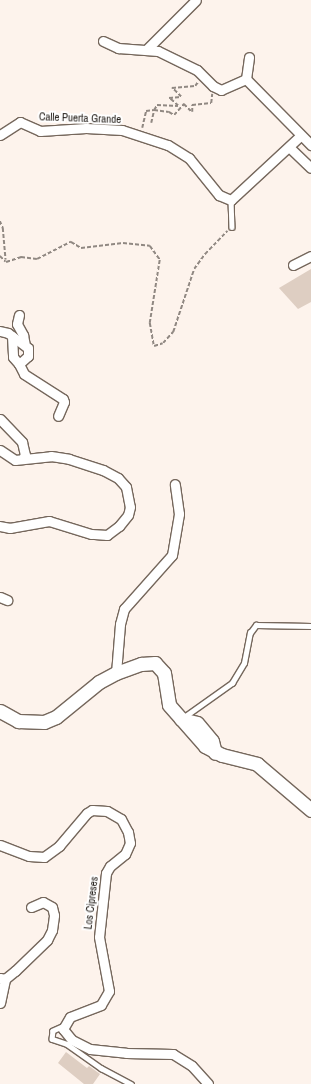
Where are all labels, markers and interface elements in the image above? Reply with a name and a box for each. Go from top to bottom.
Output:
street label: Calle Puerta Grande [39,110,121,126]
street label: Los Cipreses [81,876,101,930]

